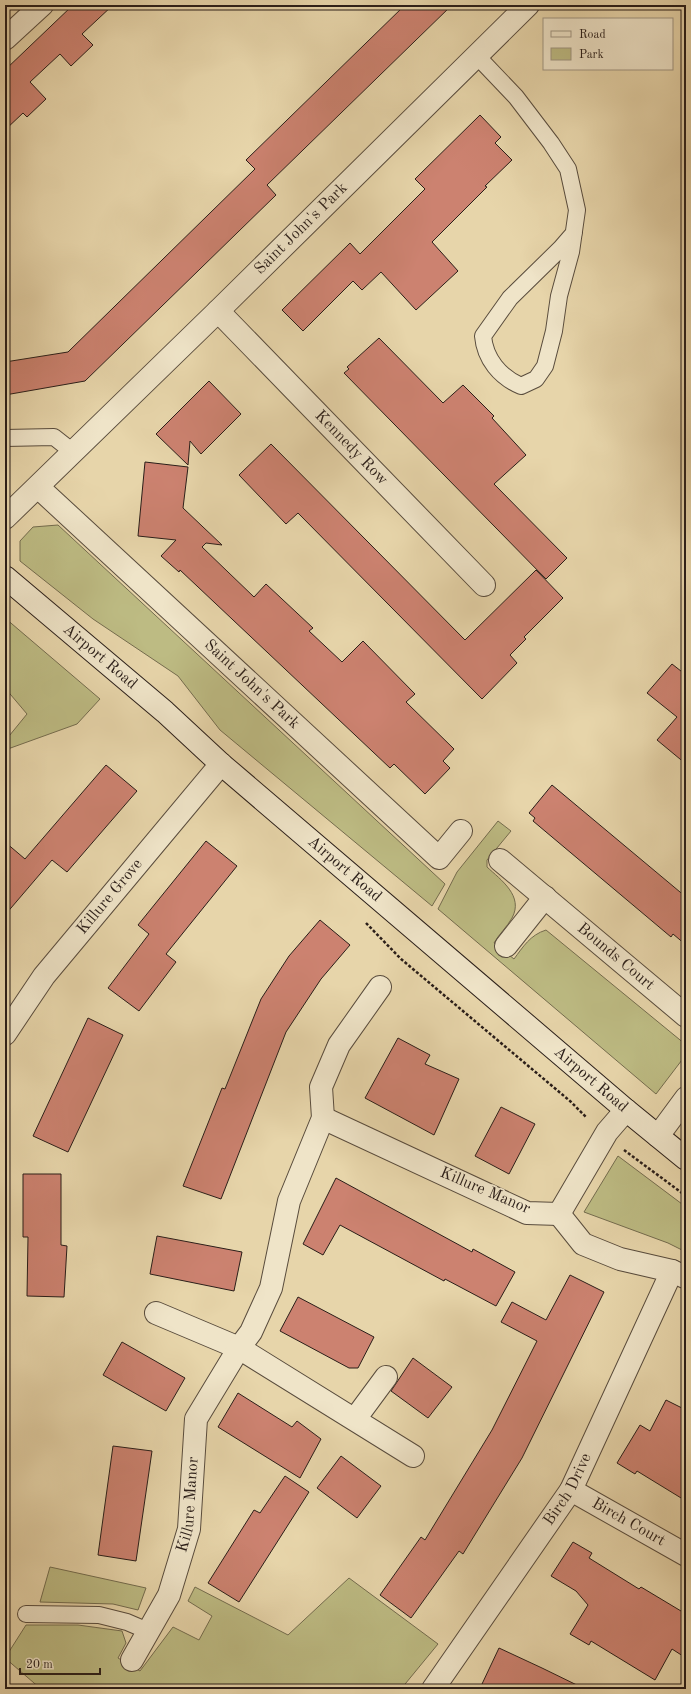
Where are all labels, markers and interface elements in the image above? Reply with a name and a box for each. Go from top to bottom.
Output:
legend [543,18,673,70]
text: Road [579,29,606,41]
text: Park [579,49,604,61]
street label: Saint John's Park [252,180,351,278]
street label: Kennedy Row [312,408,391,489]
street label: Airport Road [60,621,140,693]
street label: Saint John's Park [201,637,302,732]
street label: Airport Road [304,834,384,905]
street label: Killure Grove [74,856,146,937]
street label: Bounds Court [574,920,658,994]
street label: Airport Road [551,1044,631,1116]
street label: Killure Manor [437,1165,533,1217]
street label: Birch Drive [541,1451,595,1529]
street label: Killure Manor [174,1456,202,1554]
street label: Birch Court [589,1495,668,1550]
scale bar [20,1650,100,1676]
text: 20 m [26,1659,53,1671]

